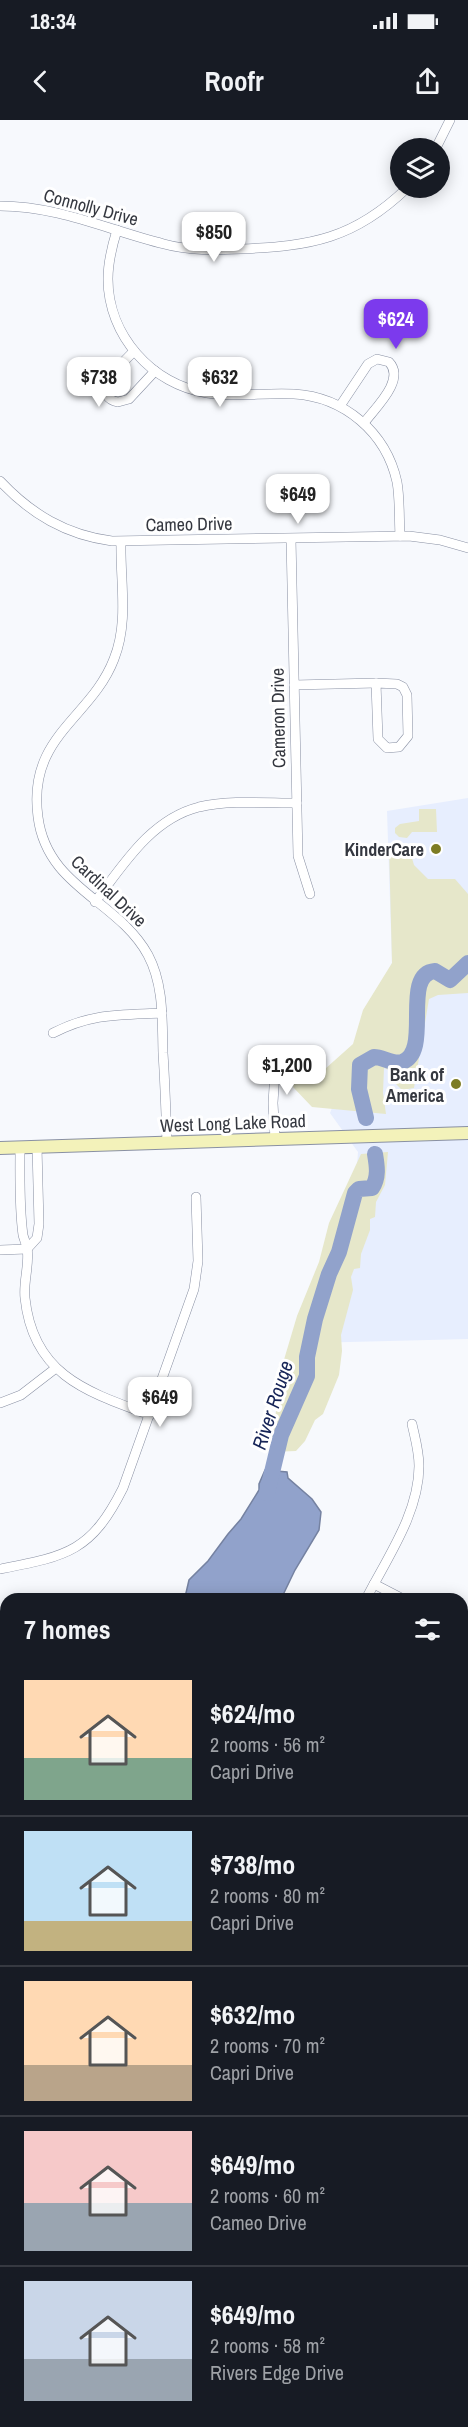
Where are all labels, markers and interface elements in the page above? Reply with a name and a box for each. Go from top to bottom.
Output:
text: 18:34 [30,6,76,36]
text: Roofr [204,63,264,99]
icon: back [24,65,57,98]
icon: share [411,65,444,98]
map controls [390,138,450,198]
button: layers [390,138,450,198]
street label: Connolly Drive [41,182,141,232]
pin: $850 [178,212,250,263]
text: $850 [196,218,232,245]
pin: $624 [360,299,432,350]
text: $624 [378,305,414,332]
pin: $738 [63,357,135,408]
pin: $632 [184,357,256,408]
text: $738 [81,363,117,390]
text: $632 [202,363,238,390]
pin: $649 [262,474,334,525]
text: $649 [280,480,316,507]
street label: Cameo Drive [145,511,233,537]
street label: Cameron Drive [265,668,291,768]
place label: KinderCare [344,837,424,862]
marker: KinderCare [429,842,443,856]
street label: Cardinal Drive [66,849,152,933]
pin: $1,200 [238,1045,336,1096]
text: $1,200 [262,1051,312,1078]
place label: Bank of America [386,1062,445,1108]
marker: Bank of America [449,1077,463,1091]
street label: West Long Lake Road [160,1108,306,1138]
water label: River Rouge [245,1357,299,1453]
pin: $649 [124,1377,196,1428]
text: $649 [142,1383,178,1410]
text: 7 homes [24,1612,111,1647]
icon: filters [411,1613,444,1646]
text: $624/mo [210,1696,295,1731]
icon: home [72,1704,144,1776]
text: 2 rooms · 56 m² [210,1731,325,1758]
text: Capri Drive [210,1758,294,1785]
text: $738/mo [210,1847,295,1882]
icon: home [72,1855,144,1927]
text: 2 rooms · 80 m² [210,1882,325,1909]
text: Capri Drive [210,1909,294,1936]
text: $632/mo [210,1997,295,2032]
icon: home [72,2005,144,2077]
text: 2 rooms · 70 m² [210,2032,325,2059]
text: Capri Drive [210,2059,294,2086]
text: $649/mo [210,2147,295,2182]
icon: home [72,2155,144,2227]
text: 2 rooms · 60 m² [210,2182,325,2209]
text: Cameo Drive [210,2209,307,2236]
text: $649/mo [210,2297,295,2332]
icon: home [72,2305,144,2377]
text: 2 rooms · 58 m² [210,2332,325,2359]
text: Rivers Edge Drive [210,2359,344,2386]

